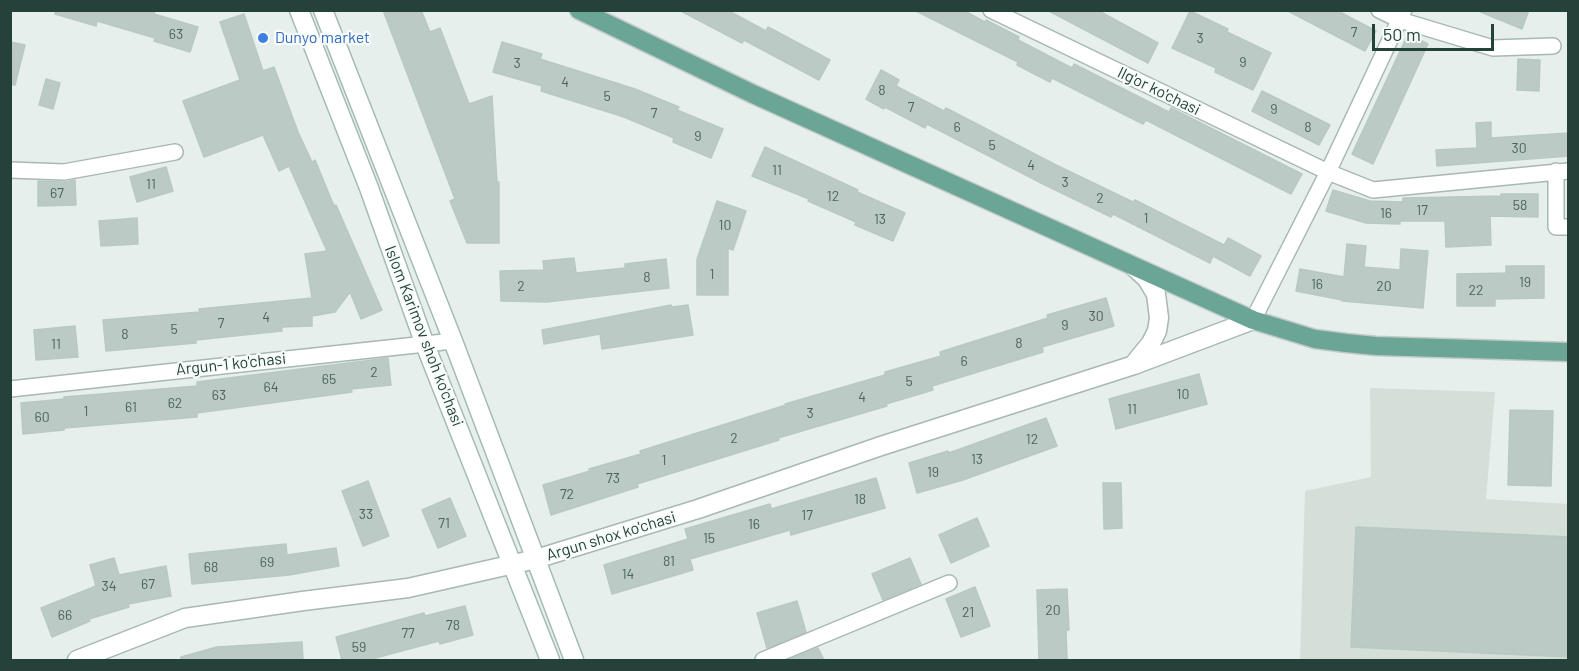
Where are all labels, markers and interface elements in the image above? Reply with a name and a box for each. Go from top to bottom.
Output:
scale bar [1375,12,1496,50]
text: 50 m [1383,23,1421,45]
house number: 7 [1351,24,1357,40]
house number: 63 [169,26,183,42]
place label: Dunyo market [275,28,370,48]
house number: 3 [1196,30,1204,46]
marker: Dunyo market [256,31,270,45]
house number: 9 [1239,54,1247,70]
house number: 3 [513,55,521,71]
street label: Ilg'or ko'chasi [1114,63,1204,119]
house number: 4 [561,74,569,90]
house number: 8 [878,82,886,98]
house number: 5 [603,88,611,104]
house number: 7 [908,99,914,115]
house number: 9 [1270,101,1278,117]
house number: 7 [651,105,657,121]
house number: 6 [953,119,961,135]
house number: 8 [1304,119,1312,135]
house number: 9 [694,128,702,144]
house number: 5 [988,137,996,153]
house number: 30 [1511,140,1527,156]
house number: 4 [1027,157,1035,173]
house number: 11 [772,162,782,178]
house number: 3 [1061,174,1069,190]
house number: 11 [146,176,156,192]
house number: 67 [50,185,64,201]
house number: 12 [827,188,839,204]
house number: 2 [1096,190,1104,206]
house number: 58 [1513,197,1527,213]
house number: 17 [1416,202,1428,218]
house number: 16 [1380,205,1392,221]
house number: 1 [1144,210,1148,226]
house number: 13 [874,211,886,227]
house number: 10 [719,217,731,233]
street label: Islom Karimov shoh ko'chasi [381,243,467,429]
house number: 1 [710,266,714,282]
house number: 8 [643,269,651,285]
house number: 19 [1519,274,1531,290]
house number: 16 [1311,276,1323,292]
house number: 2 [517,278,525,294]
house number: 20 [1376,278,1392,294]
house number: 22 [1468,282,1484,298]
house number: 30 [1088,308,1104,324]
house number: 4 [262,309,270,325]
house number: 7 [218,315,224,331]
house number: 9 [1061,317,1069,333]
house number: 5 [170,321,178,337]
house number: 8 [121,326,129,342]
house number: 8 [1015,335,1023,351]
house number: 11 [51,336,61,352]
street label: Argun-1 ko'chasi [175,349,287,379]
house number: 6 [960,353,968,369]
house number: 2 [370,364,378,380]
house number: 65 [322,371,336,387]
house number: 5 [905,373,913,389]
house number: 64 [264,379,278,395]
house number: 10 [1177,386,1189,402]
house number: 63 [212,387,226,403]
house number: 4 [858,389,866,405]
house number: 62 [168,395,182,411]
house number: 61 [125,399,137,415]
house number: 11 [1127,401,1137,417]
house number: 1 [84,403,88,419]
house number: 3 [806,405,814,421]
house number: 60 [34,409,50,425]
house number: 2 [730,430,738,446]
house number: 12 [1026,431,1038,447]
house number: 13 [971,451,983,467]
house number: 1 [662,452,666,468]
house number: 19 [927,464,939,480]
house number: 73 [606,470,620,486]
house number: 72 [560,486,574,502]
house number: 18 [854,491,866,507]
house number: 33 [359,506,373,522]
street label: Argun shox ko'chasi [544,507,678,565]
house number: 17 [801,507,813,523]
house number: 71 [438,515,450,531]
house number: 16 [748,516,760,532]
house number: 15 [703,530,715,546]
house number: 81 [663,553,675,569]
house number: 69 [260,554,274,570]
house number: 68 [204,559,218,575]
house number: 14 [622,566,634,582]
house number: 67 [141,576,155,592]
house number: 34 [102,578,116,594]
house number: 20 [1045,602,1061,618]
house number: 21 [962,604,974,620]
house number: 66 [58,607,72,623]
house number: 78 [446,617,460,633]
house number: 77 [401,625,415,641]
house number: 59 [352,639,366,655]

